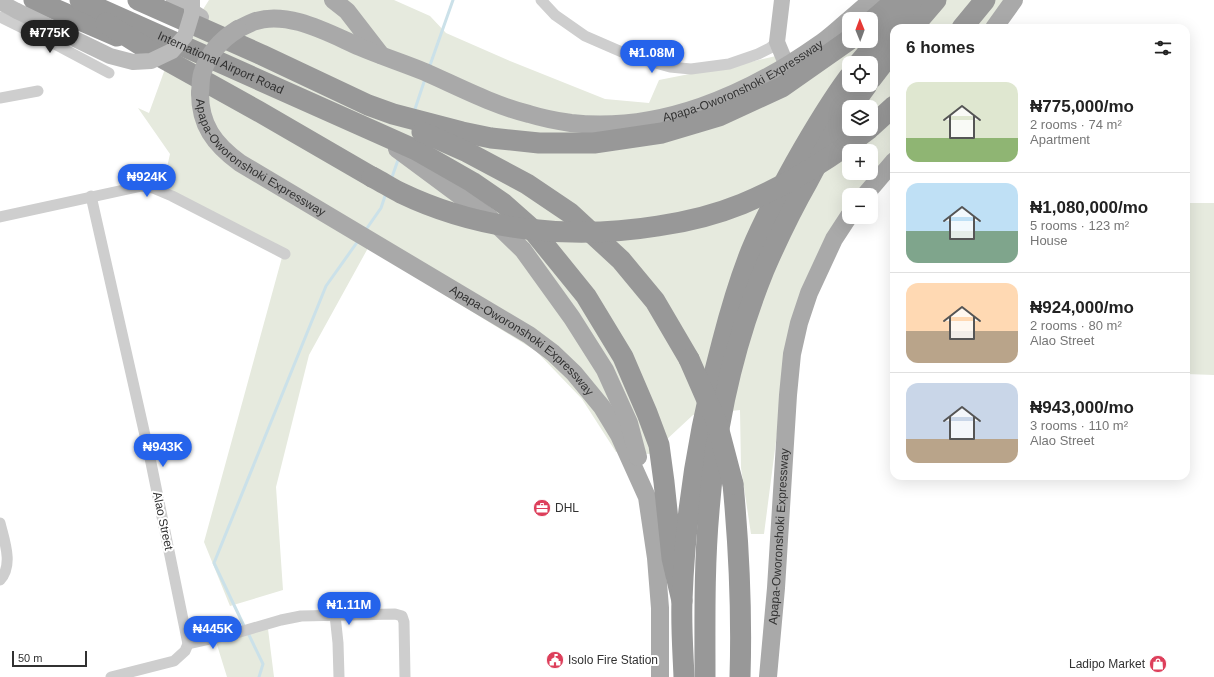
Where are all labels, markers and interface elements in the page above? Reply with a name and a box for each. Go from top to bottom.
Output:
north arrow [842,12,878,48]
map controls [842,12,878,224]
pin: ₦775K [22,20,78,54]
text: ₦775K [30,25,70,40]
street label: International Airport Road [156,29,286,97]
street label: Apapa-Oworonshoki Expressway [661,37,826,124]
icon: filters [1152,37,1174,59]
text: 6 homes [906,38,975,57]
pin: ₦1.08M [619,40,685,74]
text: ₦1.08M [629,45,675,60]
button: locate [842,56,878,92]
text: ₦775,000/mo [1030,97,1134,116]
street label: Apapa-Oworonshoki Expressway [193,98,328,219]
icon: home [938,98,986,146]
button: layers [842,100,878,136]
text: 2 rooms · 74 m² [1030,117,1122,132]
text: Apartment [1030,132,1090,147]
button: + [842,144,878,180]
pin: ₦924K [119,164,175,198]
text: ₦924K [127,169,167,184]
button: − [842,188,878,224]
text: ₦1,080,000/mo [1030,198,1148,217]
icon: home [938,199,986,247]
text: 5 rooms · 123 m² [1030,218,1129,233]
text: House [1030,233,1068,248]
street label: Apapa-Oworonshoki Expressway [447,282,597,398]
text: ₦924,000/mo [1030,298,1134,317]
icon: home [938,299,986,347]
text: 2 rooms · 80 m² [1030,318,1122,333]
text: Alao Street [1030,333,1094,348]
text: ₦943,000/mo [1030,398,1134,417]
icon: home [938,399,986,447]
text: 3 rooms · 110 m² [1030,418,1128,433]
text: Alao Street [1030,433,1094,448]
pin: ₦943K [135,434,191,468]
text: ₦943K [143,439,183,454]
street label: Apapa-Oworonshoki Expressway [766,448,792,625]
street label: Alao Street [150,491,176,552]
office icon: DHL [532,498,552,518]
place label: DHL [555,501,579,515]
pin: ₦1.11M [316,592,382,626]
text: ₦1.11M [327,597,371,612]
pin: ₦445K [185,616,241,650]
text: ₦445K [193,621,233,636]
scale bar [12,649,87,668]
public building icon: Isolo Fire Station [545,650,565,670]
text: 50 m [18,652,42,664]
place label: Isolo Fire Station [568,653,658,667]
shop icon: Ladipo Market [1148,654,1168,674]
place label: Ladipo Market [1069,657,1146,671]

